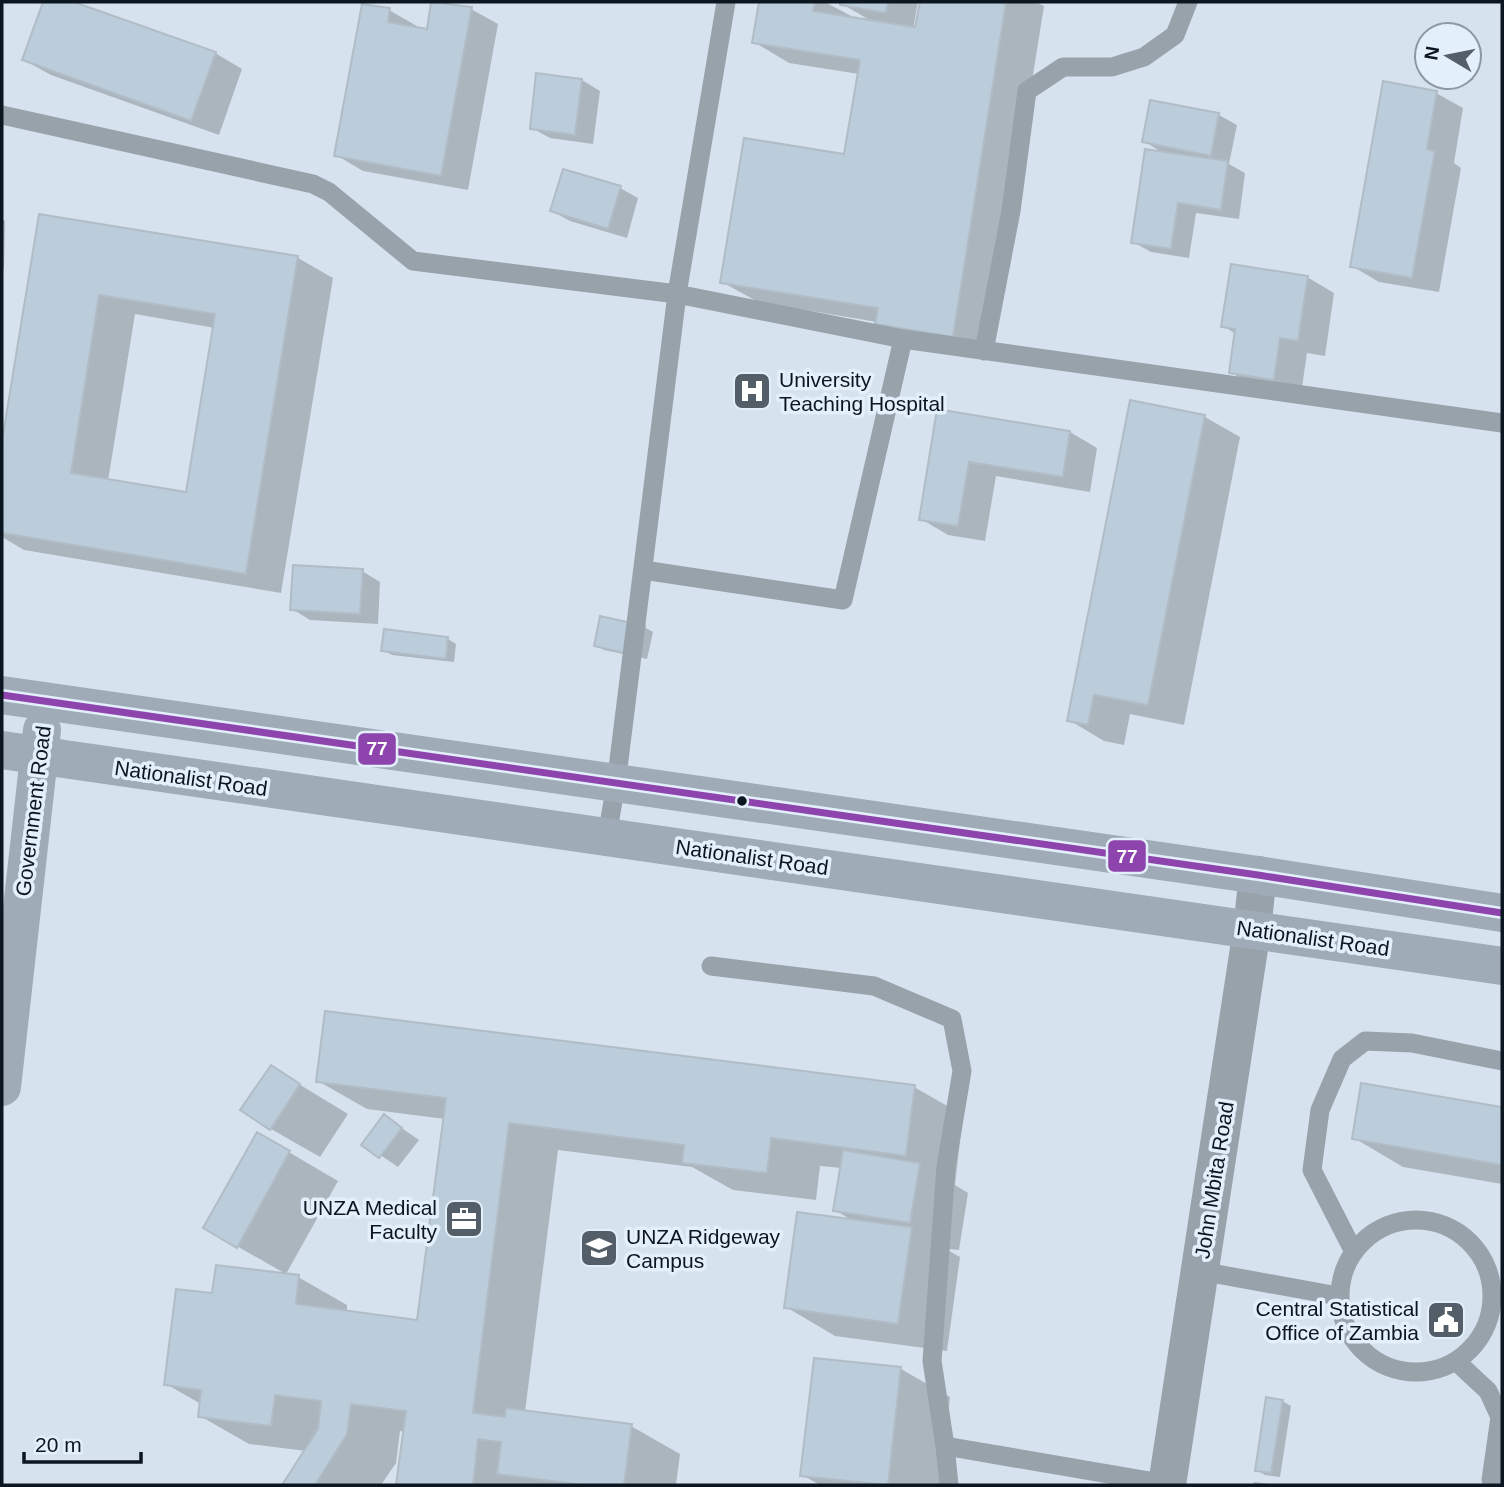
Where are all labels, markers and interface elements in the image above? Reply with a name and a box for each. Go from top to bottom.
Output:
north arrow [1413,21,1483,91]
text: N [1420,45,1443,62]
place label: University Teaching Hospital [779,368,945,415]
hospital icon: University Teaching Hospital [731,370,773,412]
street label: Government Road [11,724,55,898]
line badge: 77 [357,732,397,766]
text: 77 [366,738,388,759]
street label: Nationalist Road [113,756,269,800]
unlabelled marker [735,794,749,808]
street label: Nationalist Road [674,835,830,879]
line badge: 77 [1107,839,1147,873]
text: 77 [1116,846,1138,867]
street label: Nationalist Road [1235,916,1391,960]
street label: John Mbita Road [1190,1100,1238,1260]
place label: UNZA Medical Faculty [303,1196,437,1243]
office icon: UNZA Medical Faculty [443,1198,485,1240]
place label: UNZA Ridgeway Campus [626,1225,781,1272]
school or university icon: UNZA Ridgeway Campus [578,1227,620,1269]
place label: Central Statistical Office of Zambia [1256,1297,1419,1344]
public building icon: Central Statistical Office of Zambia [1425,1299,1467,1341]
scale bar [24,1420,142,1464]
text: 20 m [35,1433,82,1456]

